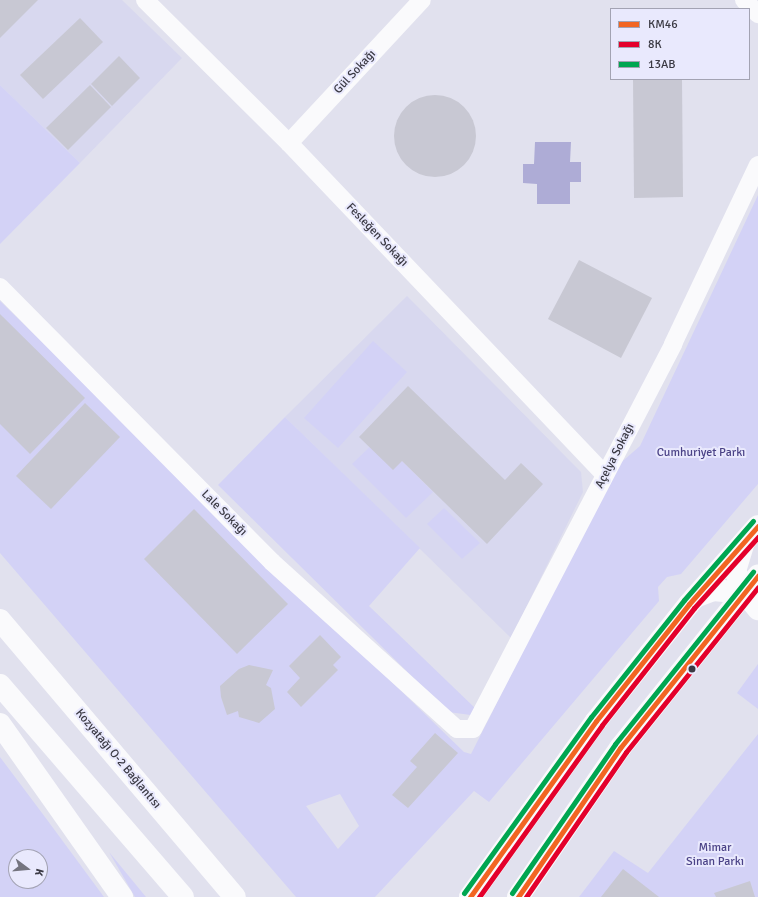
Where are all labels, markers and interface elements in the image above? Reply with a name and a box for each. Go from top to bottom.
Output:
legend [610,8,750,80]
text: KM46 [648,17,678,32]
text: 8K [648,37,662,52]
street label: Gül Sokağı [331,47,379,97]
text: 13AB [648,57,676,72]
street label: Fesleğen Sokağı [343,200,411,270]
street label: Açelya Sokağı [592,421,638,491]
park label: Cumhuriyet Parkı [657,446,745,460]
street label: Lale Sokağı [198,487,250,539]
unlabelled marker [687,664,697,674]
street label: Kozyatağı O-2 Bağlantısı [72,706,164,812]
park label: Mimar Sinan Parkı [686,841,744,869]
north arrow [8,849,48,889]
text: K [32,867,46,877]

